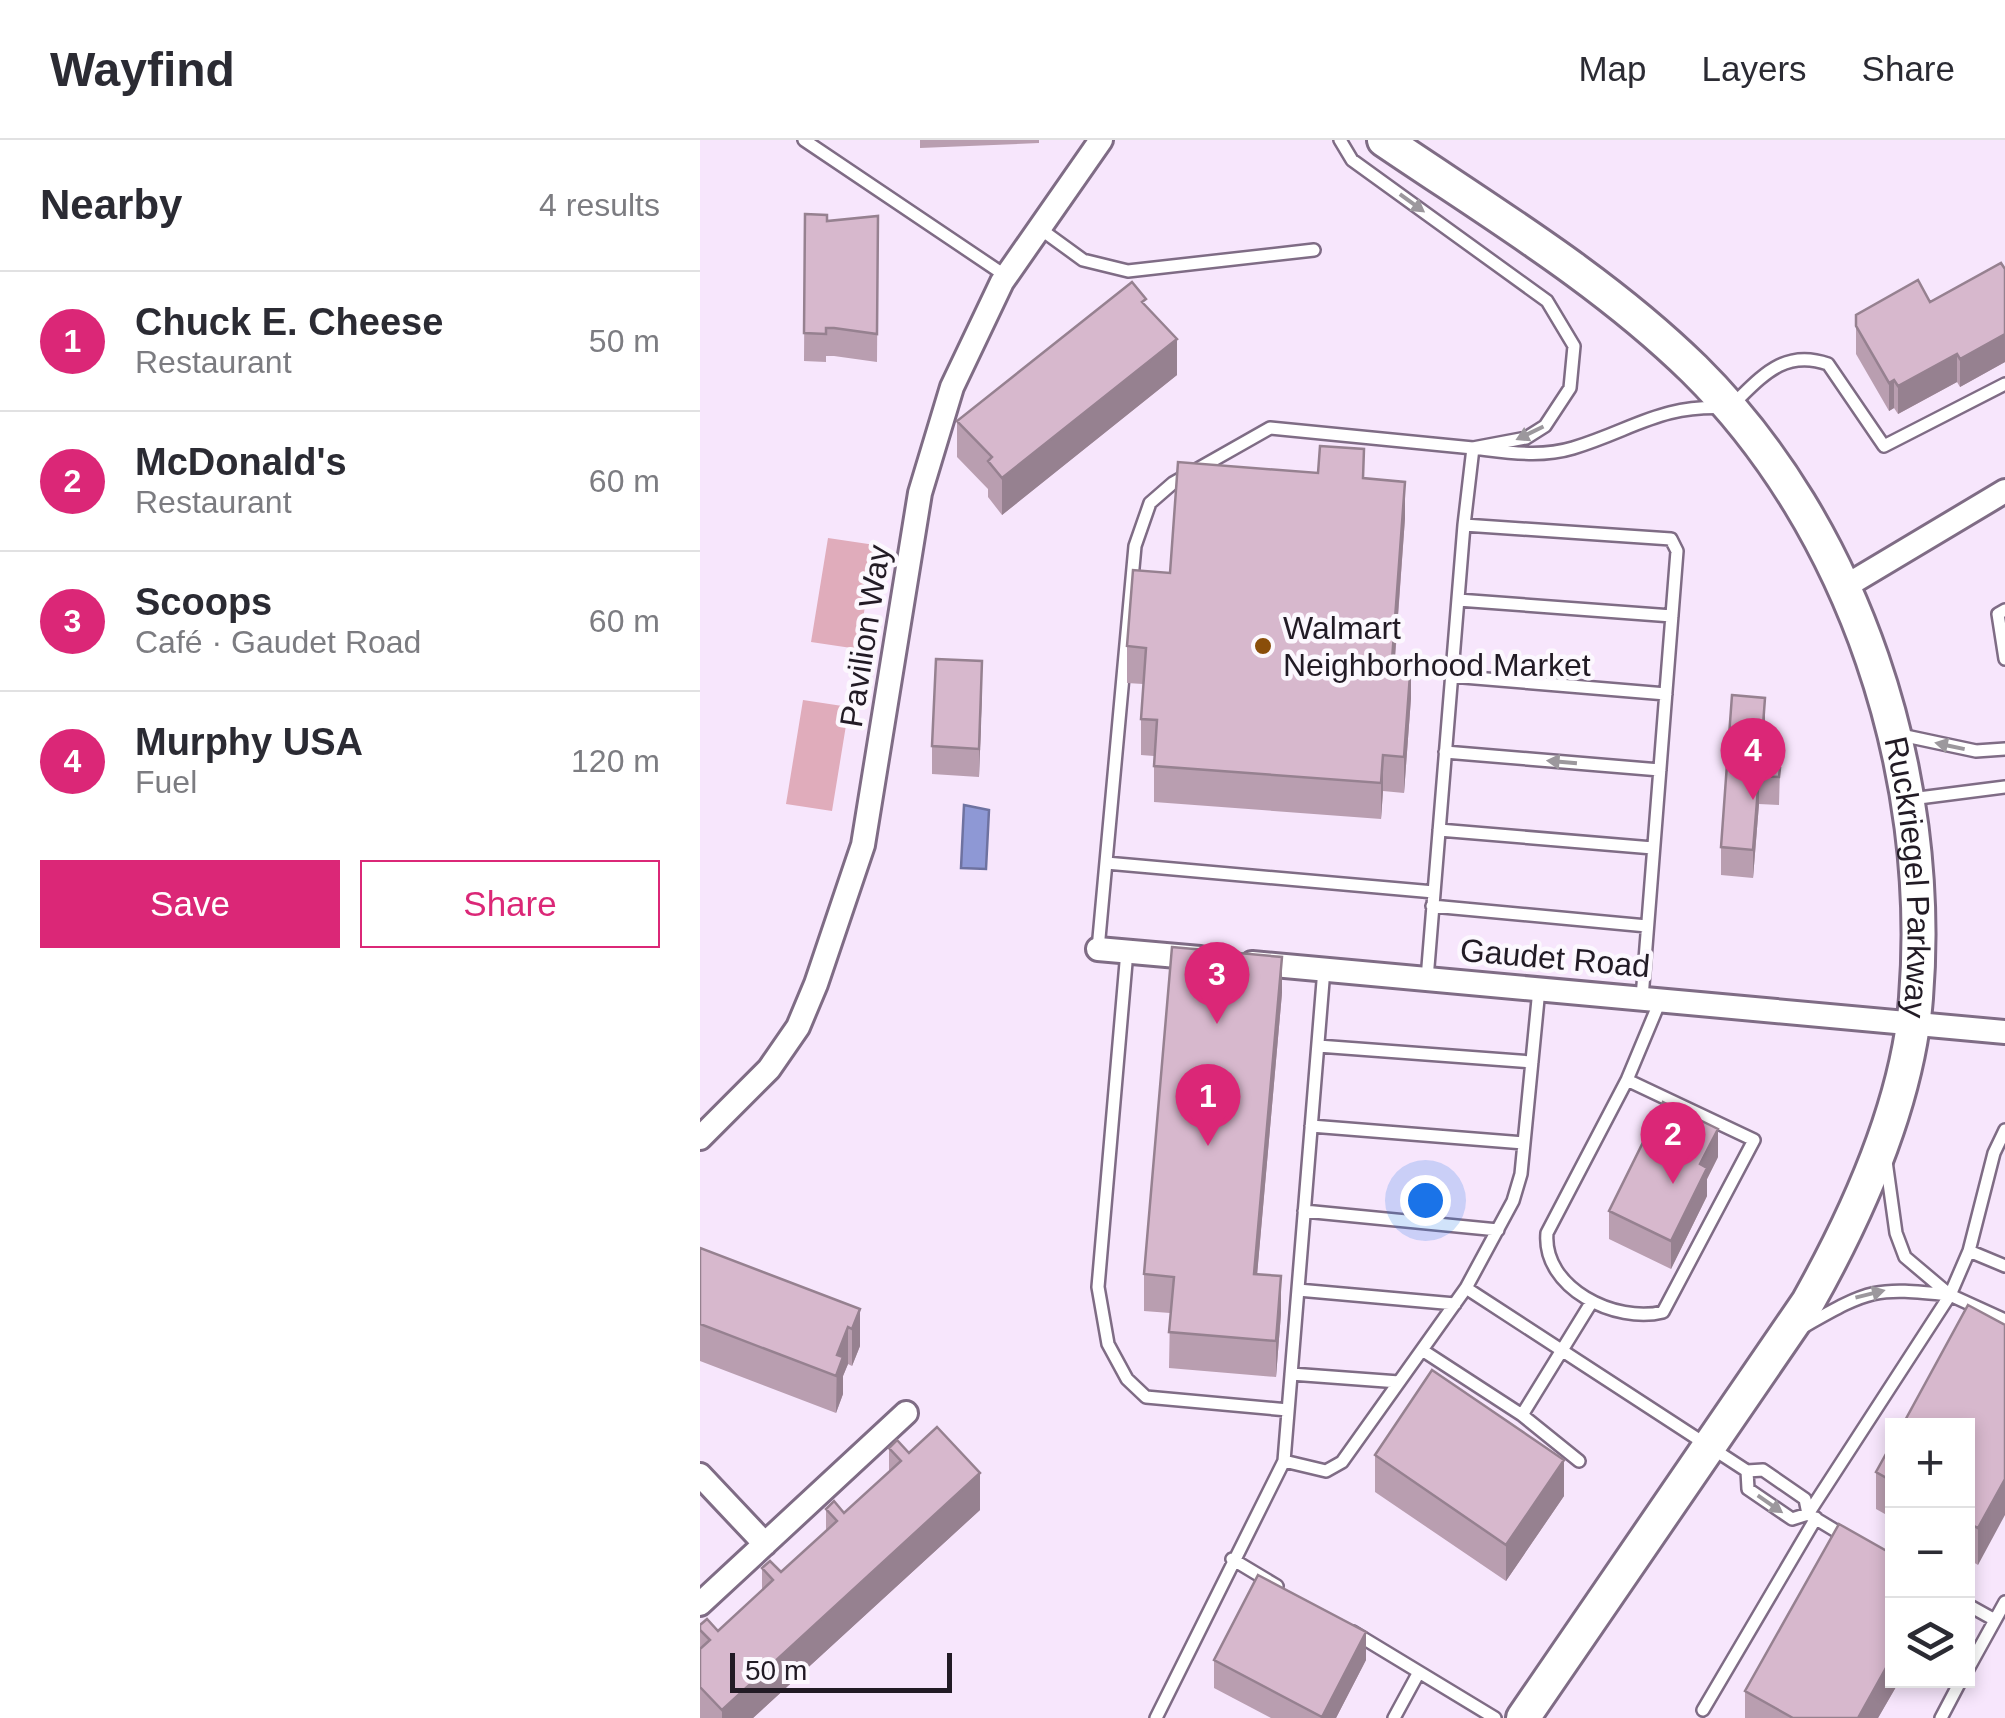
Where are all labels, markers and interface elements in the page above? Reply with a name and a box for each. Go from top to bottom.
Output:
text: Wayfind [50,43,235,96]
text: Map [1578,49,1647,88]
text: Layers [1702,49,1807,88]
text: Share [1862,49,1955,88]
text: Nearby [40,181,182,228]
text: 4 results [539,187,660,223]
one-way arrow [1399,193,1425,213]
text: Chuck E. Cheese [135,301,443,343]
text: 1 [64,323,81,359]
text: 50 m [589,323,660,359]
text: Restaurant [135,344,292,380]
one-way arrow [1515,425,1544,441]
text: McDonald's [135,441,347,483]
text: 2 [64,463,81,499]
text: 60 m [589,463,660,499]
text: Restaurant [135,484,292,520]
street label: Pavilion Way [833,542,897,730]
text: Scoops [135,581,272,623]
text: 3 [64,603,81,639]
text: 60 m [589,603,660,639]
place label: Walmart Neighborhood Market [1283,610,1591,683]
text: Café · Gaudet Road [135,624,421,660]
marker: Walmart Neighborhood Market [1252,635,1274,657]
pin: 4 [1720,718,1786,800]
text: Murphy USA [135,721,363,763]
street label: Ruckriegel Parkway [1877,733,1937,1020]
one-way arrow [1934,737,1965,753]
text: 4 [64,743,81,779]
text: 120 m [571,743,660,779]
one-way arrow [1546,753,1578,769]
text: Fuel [135,764,197,800]
button: Save [40,860,340,948]
button: Share [360,860,660,948]
street label: Gaudet Road [1459,932,1651,984]
pin: 3 [1184,942,1250,1024]
pin: 1 [1176,1064,1240,1146]
pin: 2 [1640,1102,1706,1184]
your location [1400,1175,1451,1226]
one-way arrow [1855,1286,1886,1302]
map controls [1885,1418,1975,1688]
button: + [1885,1418,1975,1508]
one-way arrow [1756,1494,1783,1513]
button: − [1885,1508,1975,1598]
button: layers [1885,1598,1975,1688]
scale bar [730,1648,952,1692]
text: 50 m [745,1655,807,1686]

